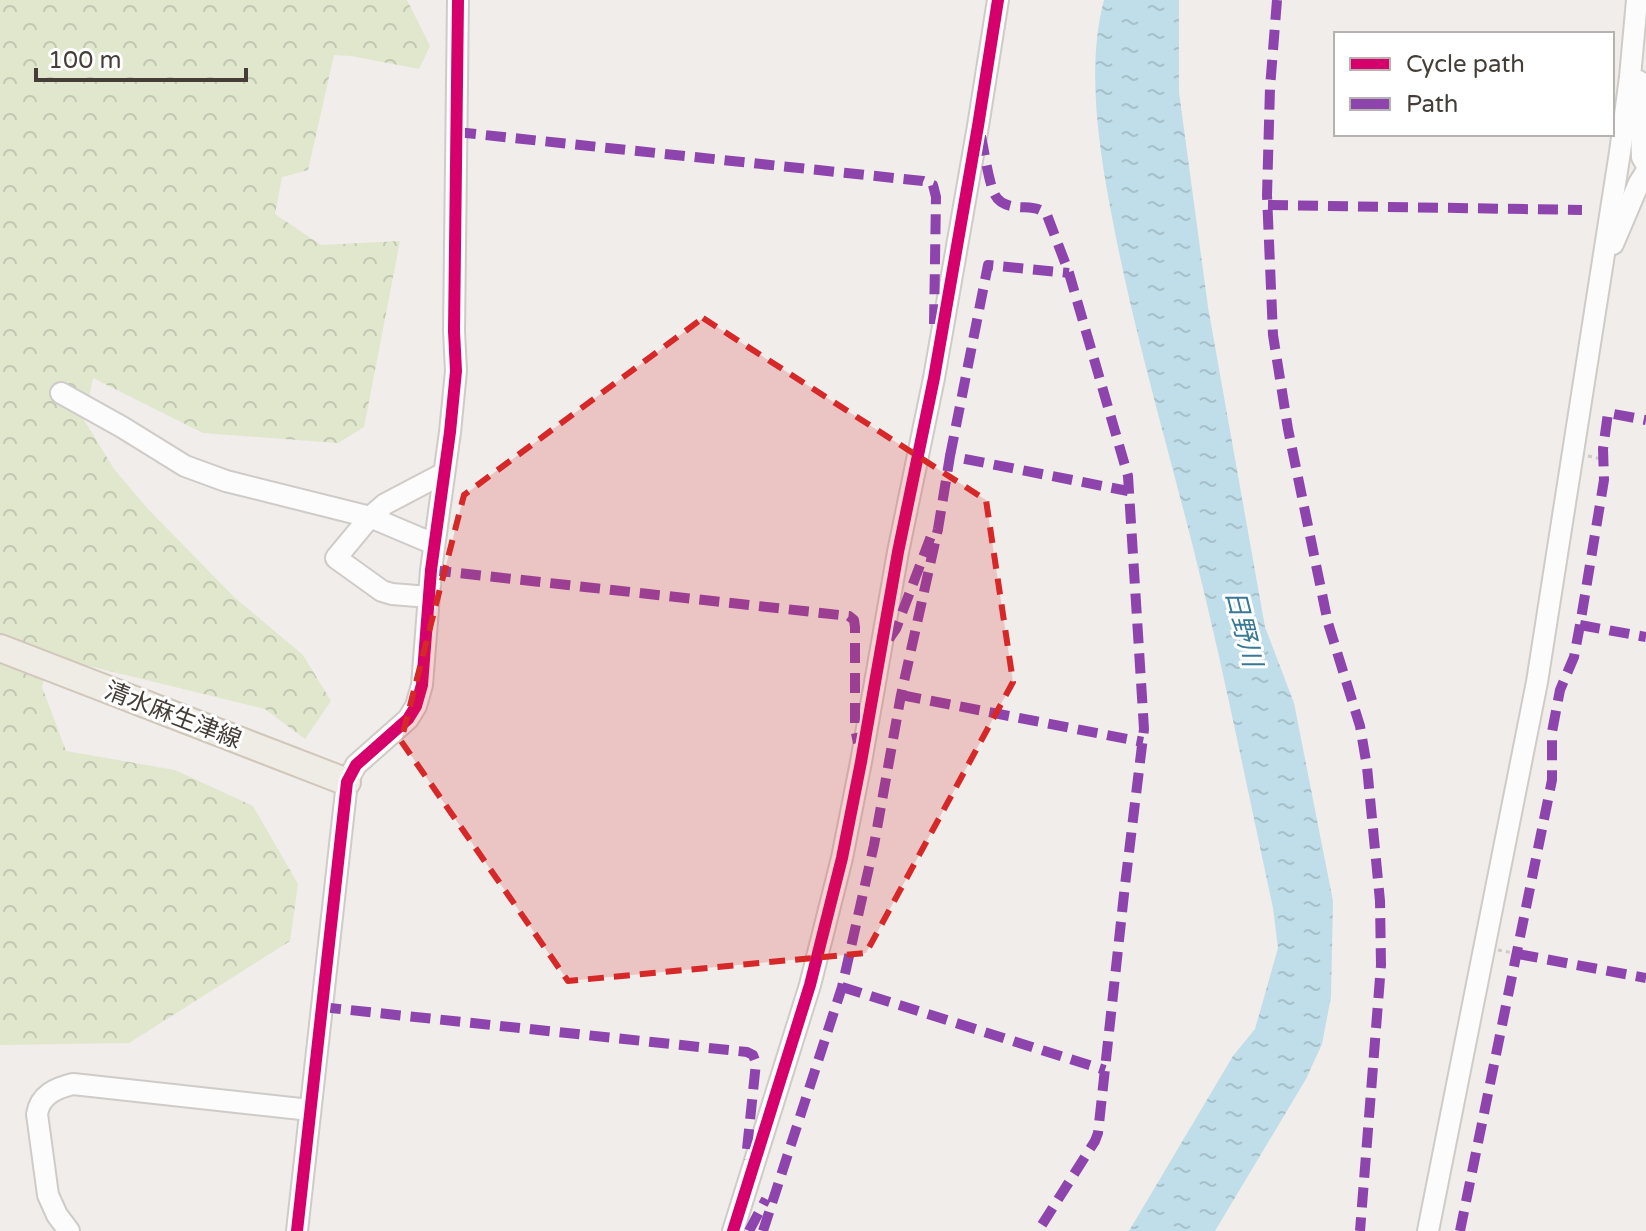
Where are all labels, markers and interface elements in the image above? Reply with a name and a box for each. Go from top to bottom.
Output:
scale bar [36,32,246,82]
legend [1334,32,1614,136]
text: 100 m [48,46,122,75]
text: Cycle path [1406,50,1525,79]
text: Path [1406,90,1459,119]
water label: 日野川 [1219,587,1269,673]
street label: 清水麻生津線 [100,676,245,755]

